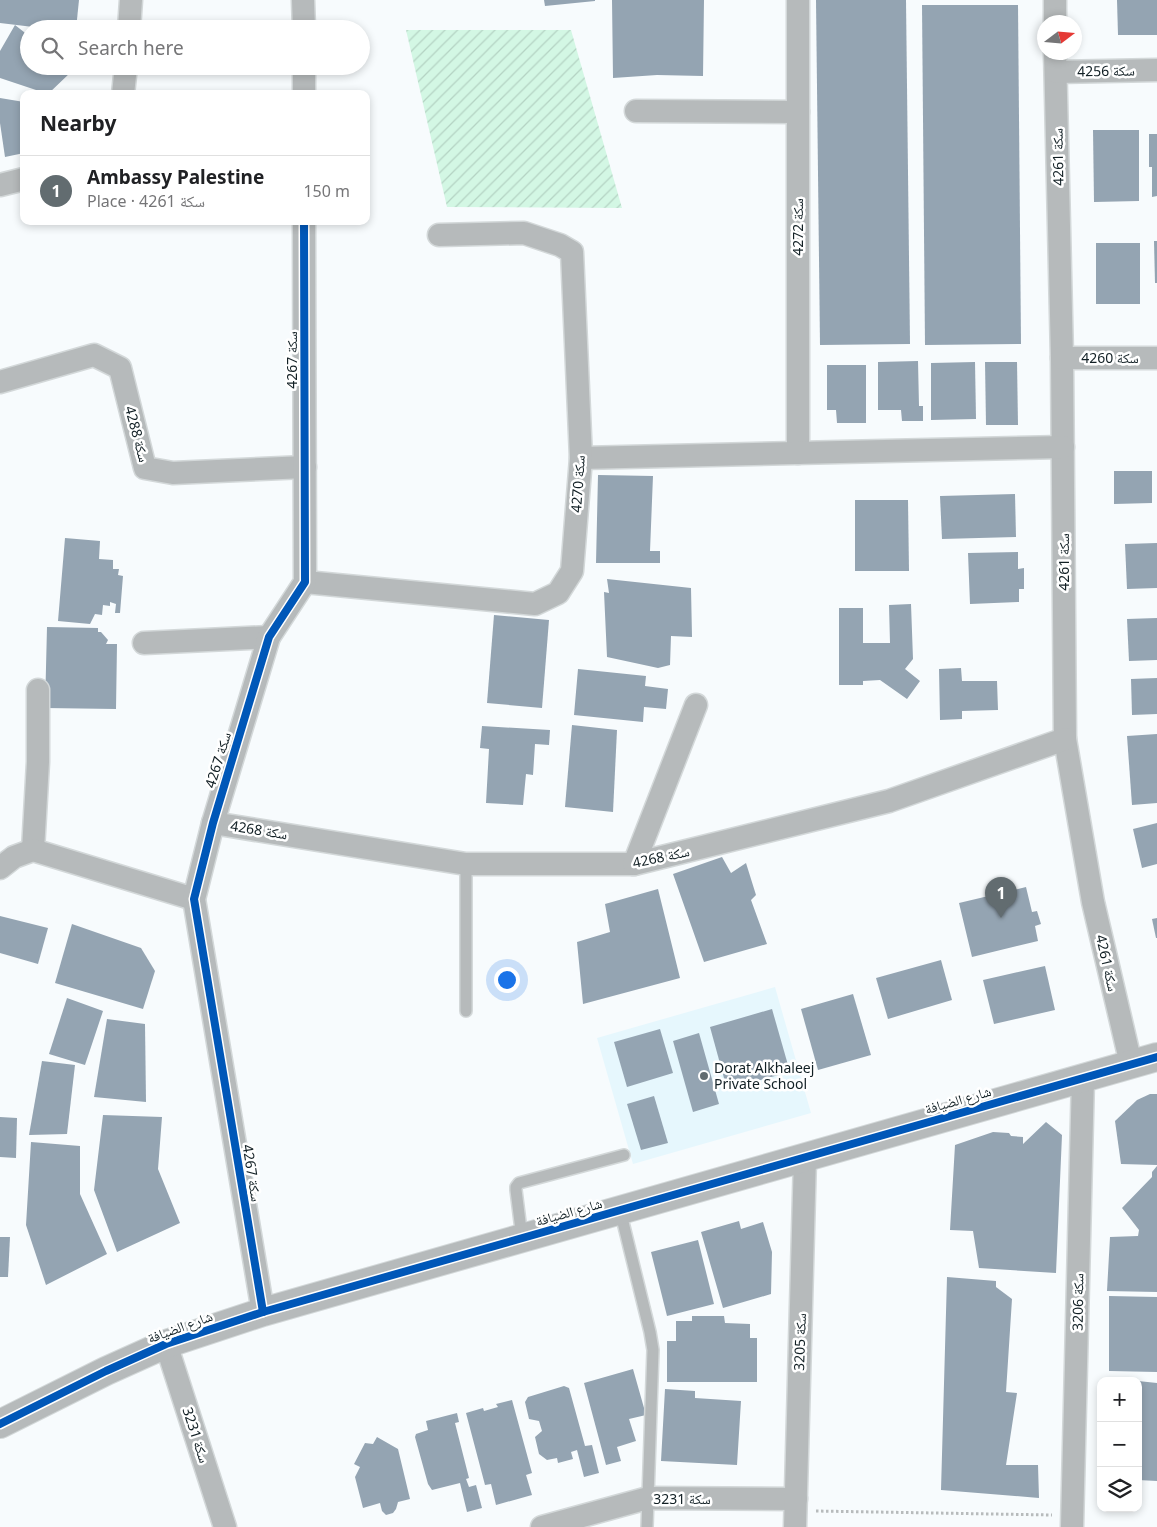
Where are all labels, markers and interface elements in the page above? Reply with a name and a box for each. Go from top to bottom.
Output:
north arrow [1037,15,1082,60]
search box [20,20,370,75]
icon: search [38,34,66,62]
text: Search here [78,35,184,61]
street label: سكة 4256 [1077,60,1135,81]
text: Nearby [40,109,116,137]
street label: سكة 4261 [1047,128,1068,186]
text: Ambassy Palestine [87,164,264,190]
text: 1 [51,180,61,202]
text: 150 m [303,180,350,202]
text: Place · سكة 4261 [87,190,205,212]
street label: سكة 4272 [788,198,807,256]
street label: سكة 4267 [282,331,301,389]
street label: سكة 4260 [1081,348,1139,367]
street label: سكة 4288 [121,404,154,464]
street label: سكة 4270 [566,455,589,513]
street label: سكة 4261 [1054,533,1073,591]
street label: سكة 4267 [200,730,235,790]
street label: سكة 4268 [229,816,289,843]
street label: سكة 4268 [631,841,691,872]
pin: 1 [985,877,1017,918]
street label: سكة 4261 [1092,933,1123,993]
your location [494,967,520,993]
place label: Dorat Alkhaleej Private School [714,1058,814,1093]
marker: Dorat Alkhaleej Private School [698,1070,710,1082]
street label: شارع الضيافة [922,1081,994,1119]
street label: سكة 4267 [239,1143,266,1203]
street label: شارع الضيافة [533,1193,605,1231]
street label: سكة 3206 [1067,1273,1088,1331]
street label: شارع الضيافة [145,1306,215,1348]
street label: سكة 3205 [789,1313,810,1371]
map controls [1097,1377,1142,1512]
button: + [1097,1377,1142,1422]
street label: سكة 3231 [179,1404,214,1465]
button: − [1097,1422,1142,1467]
button: layers [1097,1467,1142,1512]
street label: سكة 3231 [653,1489,711,1508]

